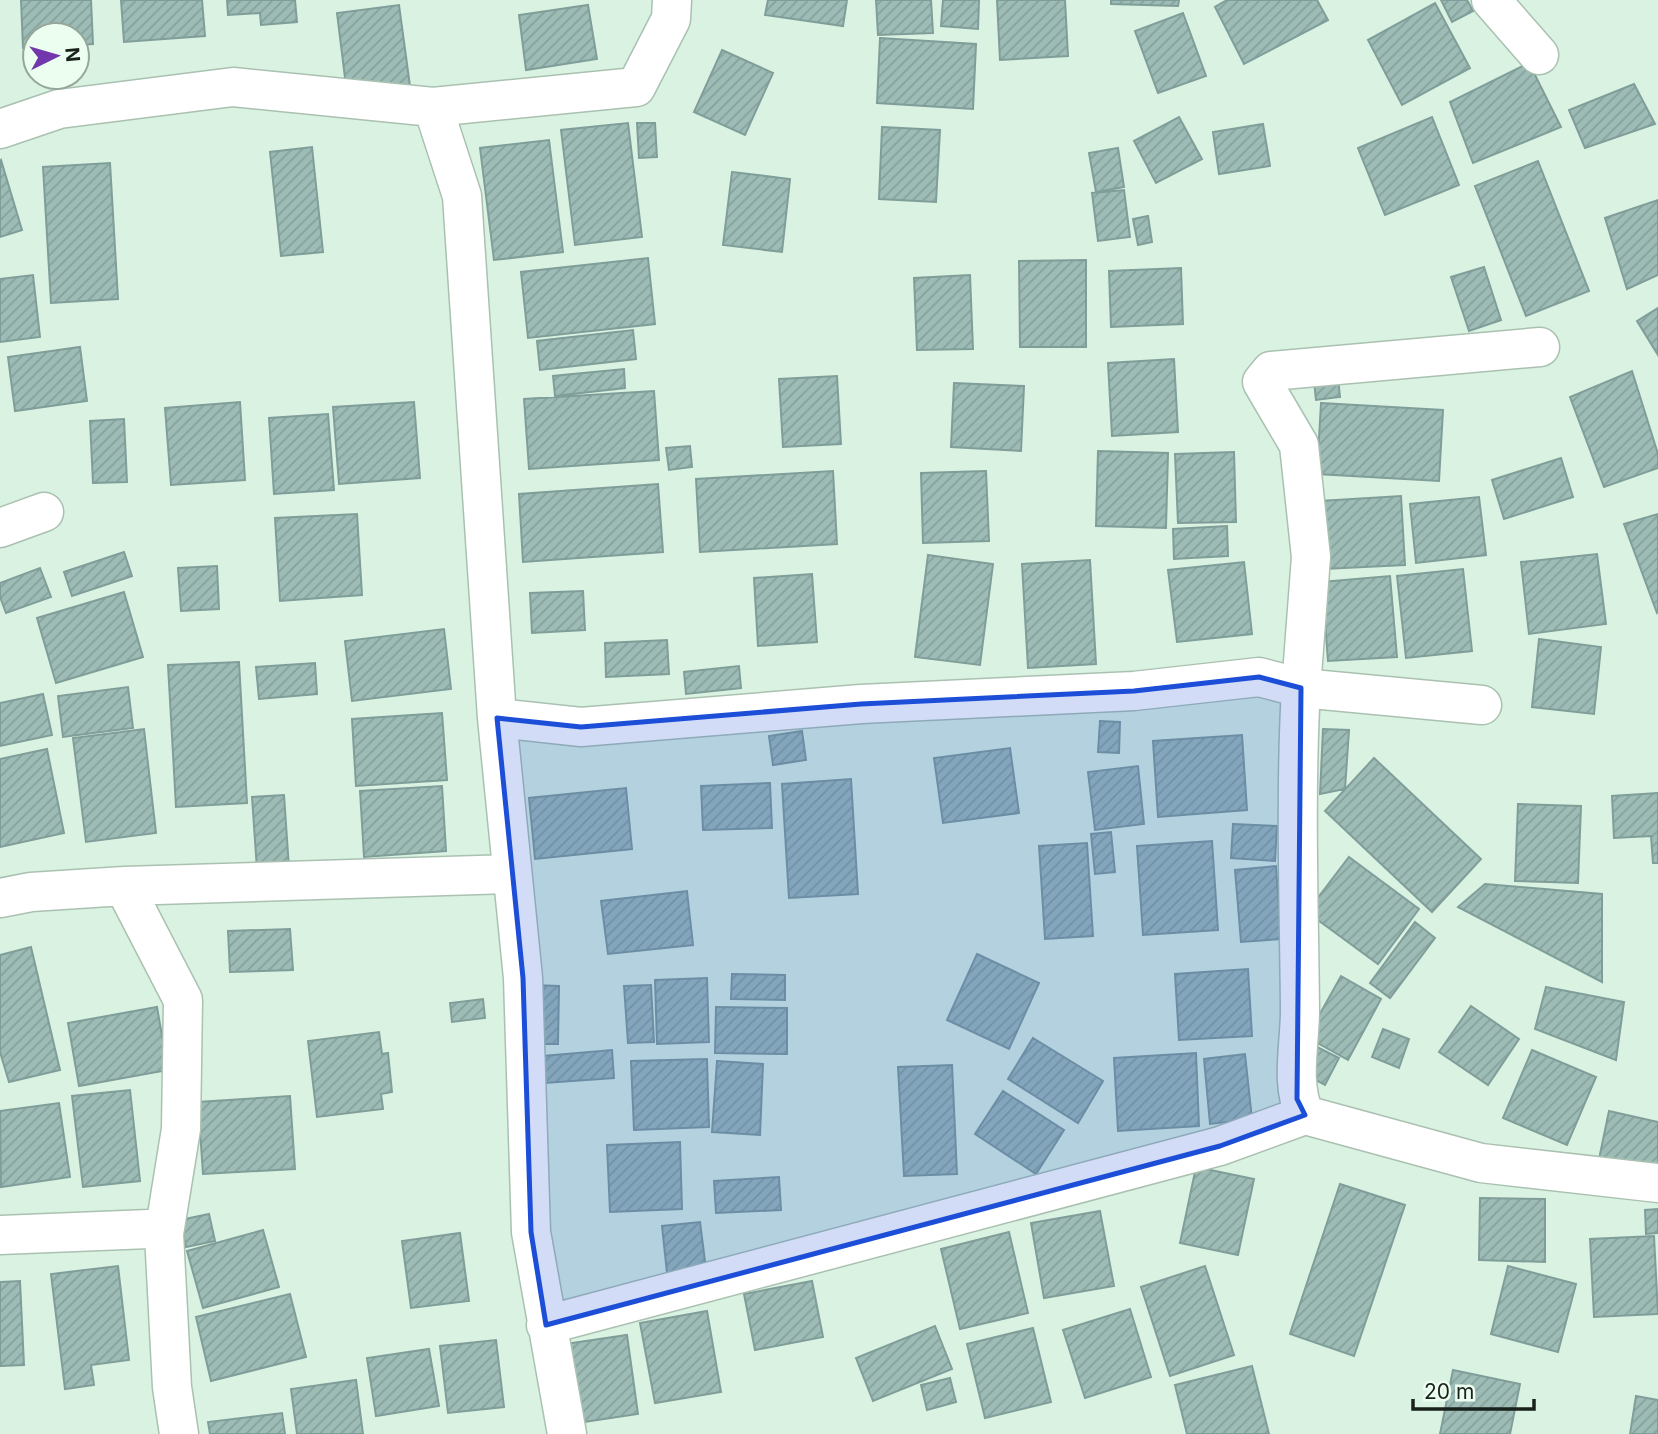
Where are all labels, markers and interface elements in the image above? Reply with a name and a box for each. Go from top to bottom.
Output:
north arrow [21,21,91,91]
text: N [60,46,85,63]
scale bar [1413,1368,1534,1412]
text: 20 m [1424,1379,1474,1404]

